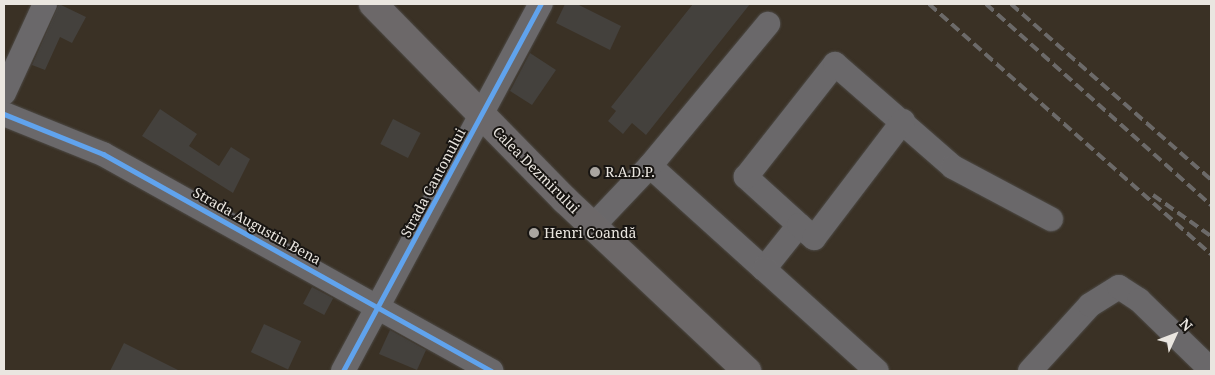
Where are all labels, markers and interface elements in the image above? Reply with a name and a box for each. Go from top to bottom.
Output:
street label: Calea Dezmirului [489,123,583,217]
street label: Strada Cantonului [397,126,469,240]
place label: R.A.D.P. [605,164,655,180]
marker: R.A.D.P. [589,166,601,178]
street label: Strada Augustin Bena [190,184,324,268]
place label: Henri Coandă [544,225,636,241]
marker: Henri Coandă [528,227,540,239]
north arrow [1150,310,1200,360]
text: N [1176,314,1197,335]

